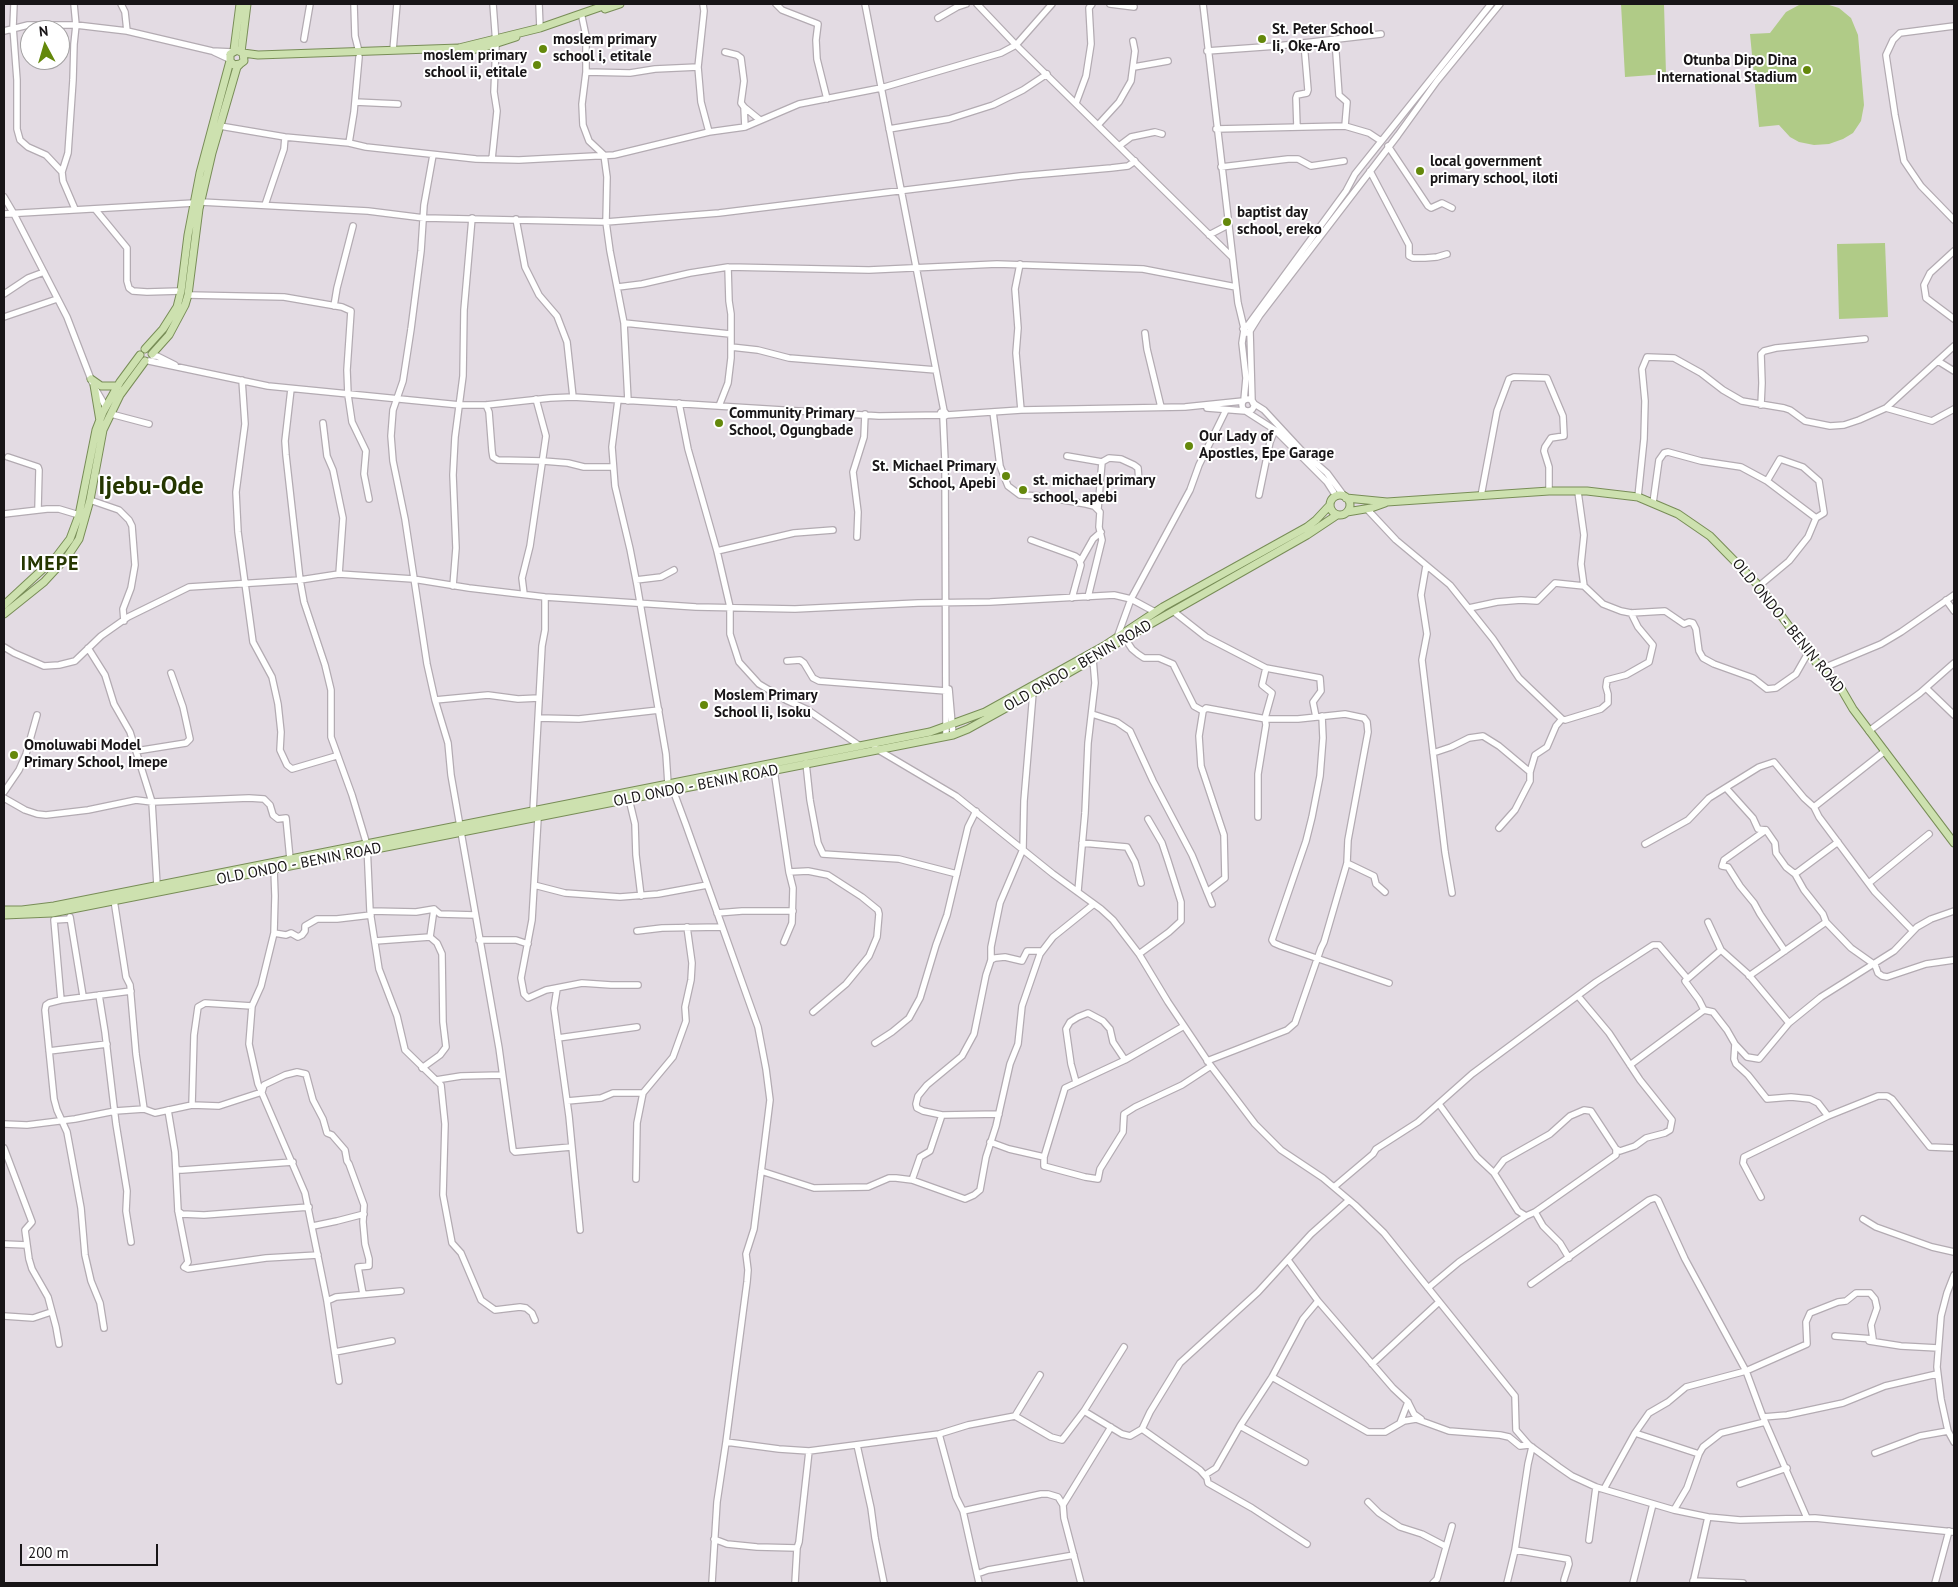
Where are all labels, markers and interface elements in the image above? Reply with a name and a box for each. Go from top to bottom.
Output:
north arrow [20,20,70,70]
place label: St. Peter School Ii, Oke-Aro [1272,21,1373,56]
text: N [38,22,49,41]
place label: moslem primary school i, etitale [553,31,657,66]
marker: St. Peter School Ii, Oke-Aro [1256,33,1268,45]
marker: moslem primary school i, etitale [537,43,549,55]
place label: moslem primary school ii, etitale [423,47,527,82]
place label: Otunba Dipo Dina International Stadium [1657,52,1797,87]
marker: moslem primary school ii, etitale [531,59,543,71]
marker: Otunba Dipo Dina International Stadium [1801,64,1813,76]
place label: local government primary school, iloti [1430,153,1558,188]
marker: local government primary school, iloti [1414,165,1426,177]
place label: baptist day school, ereko [1237,204,1322,239]
marker: baptist day school, ereko [1221,216,1233,228]
place label: Community Primary School, Ogungbade [729,405,855,440]
marker: Community Primary School, Ogungbade [713,417,725,429]
place label: Our Lady of Apostles, Epe Garage [1199,428,1334,463]
marker: Our Lady of Apostles, Epe Garage [1183,440,1195,452]
place label: St. Michael Primary School, Apebi [872,458,996,493]
marker: St. Michael Primary School, Apebi [1000,470,1012,482]
district label: Ijebu-Ode [98,472,204,502]
place label: st. michael primary school, apebi [1033,472,1155,507]
marker: st. michael primary school, apebi [1017,484,1029,496]
district label: IMEPE [20,552,80,576]
street label: OLD ONDO - BENIN ROAD [1728,555,1848,697]
street label: OLD ONDO - BENIN ROAD [1001,616,1155,716]
place label: Moslem Primary School Ii, Isoku [714,687,818,722]
marker: Moslem Primary School Ii, Isoku [698,699,710,711]
place label: Omoluwabi Model Primary School, Imepe [24,737,168,772]
marker: Omoluwabi Model Primary School, Imepe [8,749,20,761]
street label: OLD ONDO - BENIN ROAD [612,761,780,811]
street label: OLD ONDO - BENIN ROAD [215,839,383,889]
scale bar [22,1534,160,1566]
text: 200 m [28,1543,69,1562]

